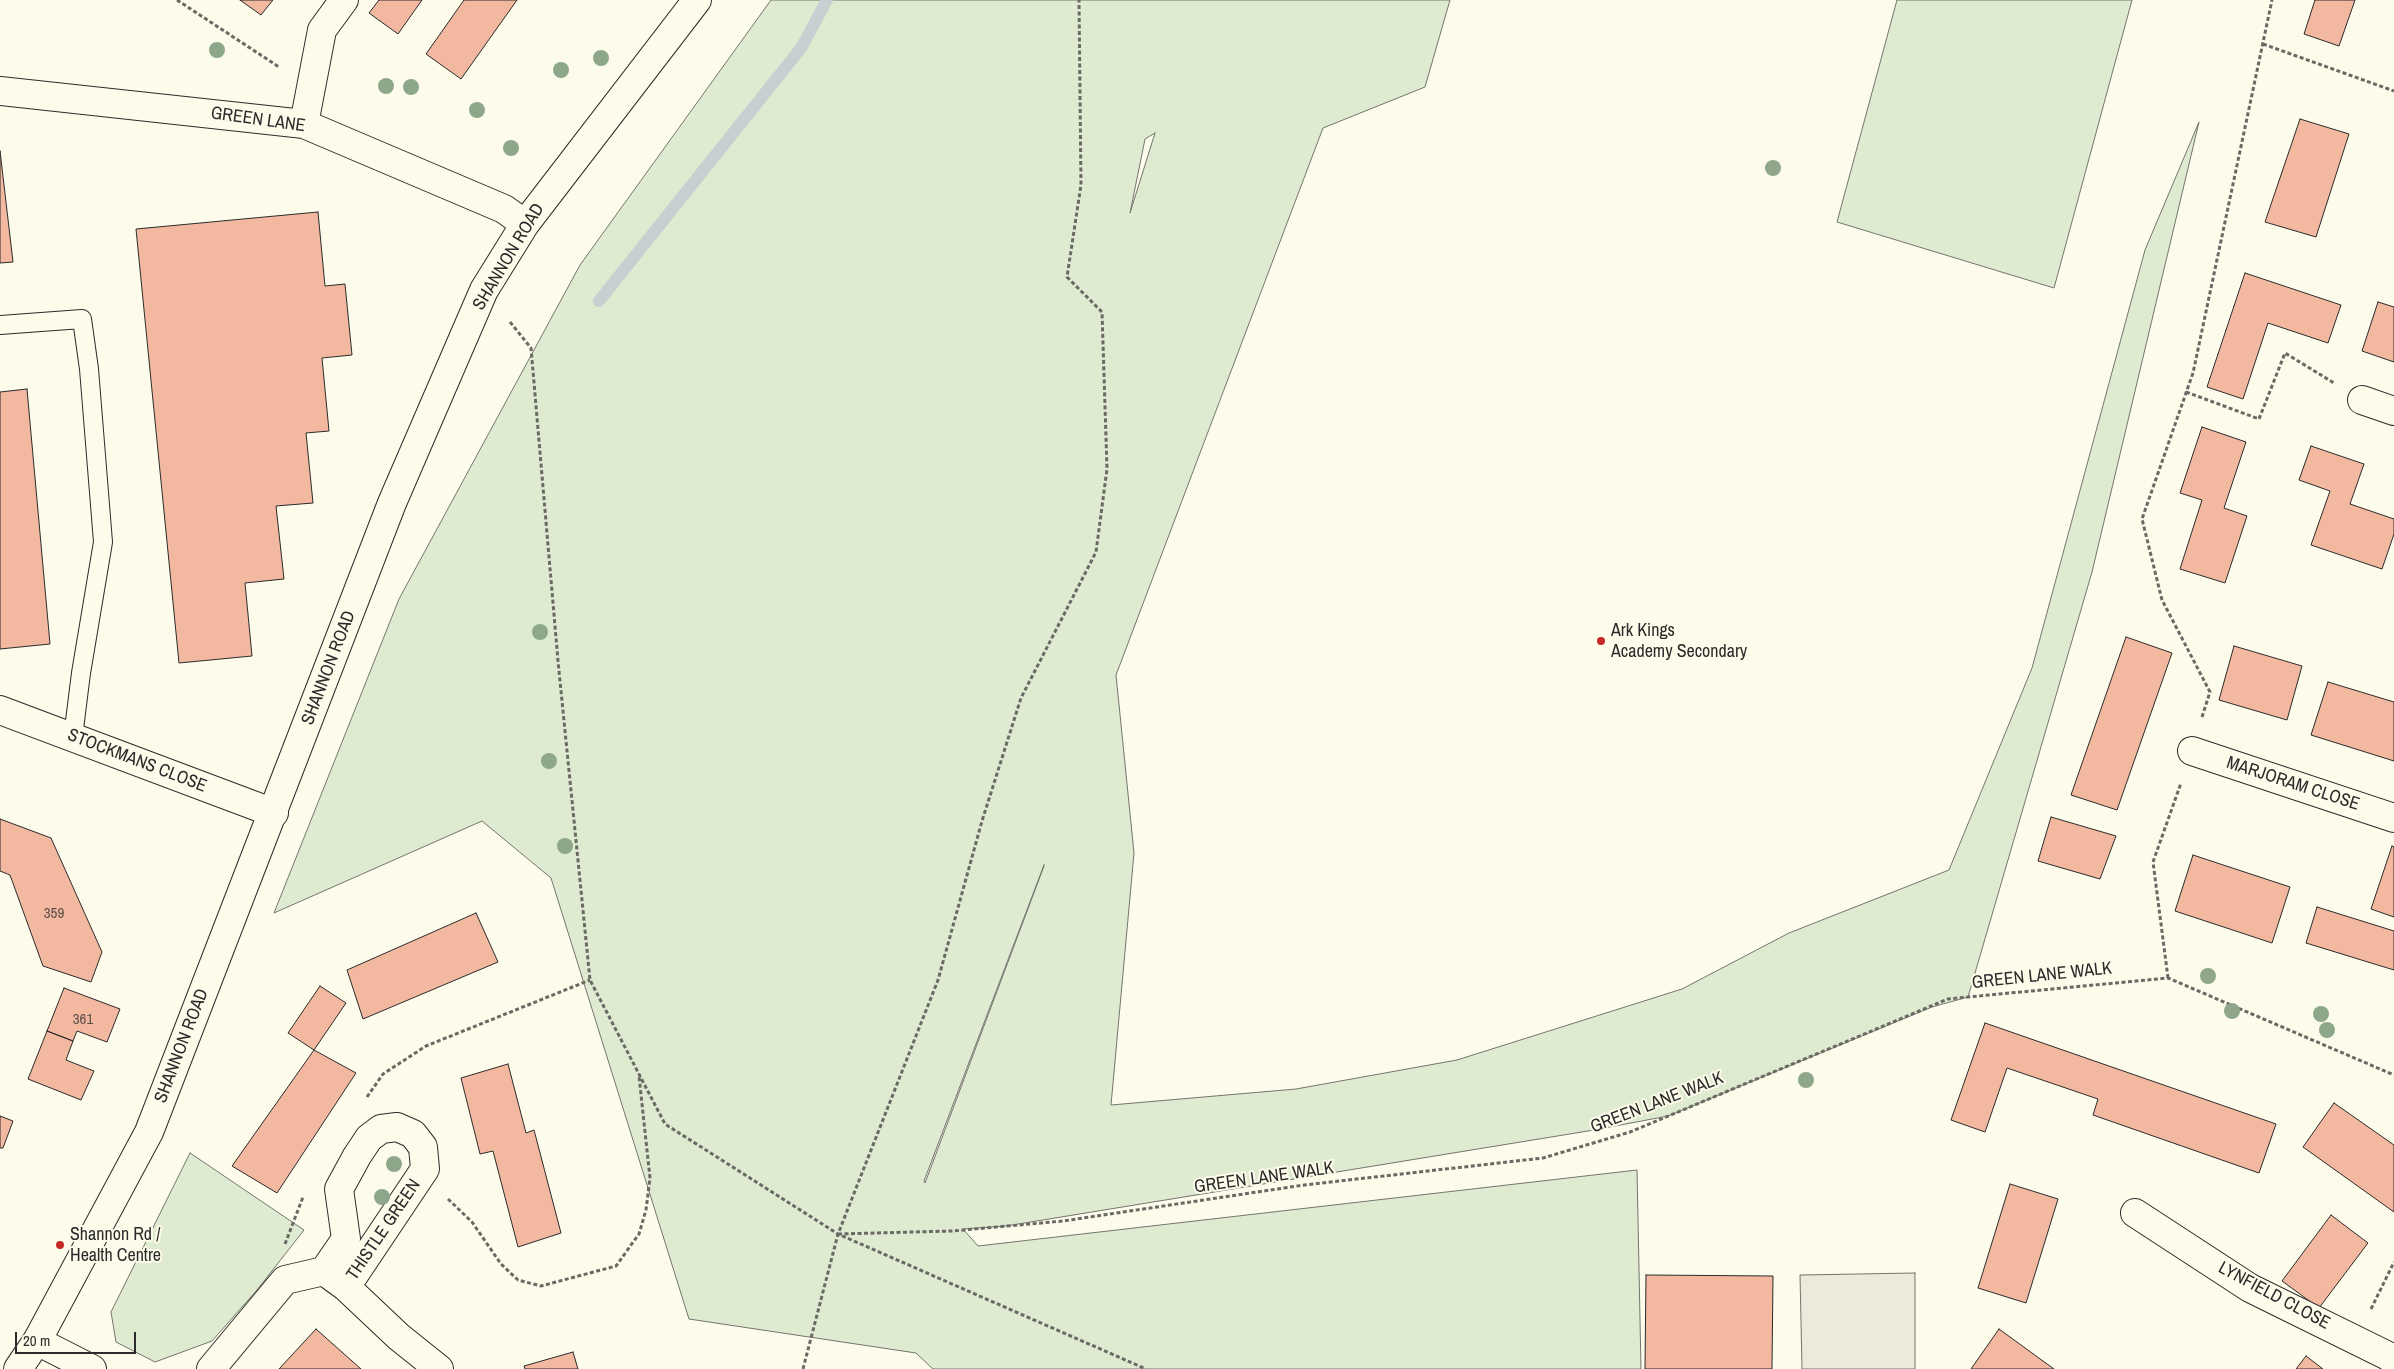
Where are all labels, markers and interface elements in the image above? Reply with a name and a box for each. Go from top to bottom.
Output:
street label: GREEN LANE [209,103,307,137]
street label: SHANNON ROAD [469,200,549,314]
street label: SHANNON ROAD [297,608,361,728]
place label: Ark Kings Academy Secondary [1611,620,1747,662]
marker: Ark Kings Academy Secondary [1595,635,1607,647]
street label: STOCKMANS CLOSE [64,725,210,797]
street label: MARJORAM CLOSE [2224,752,2362,816]
house number: 359 [44,905,64,923]
street label: GREEN LANE WALK [1971,958,2113,994]
street label: SHANNON ROAD [150,986,214,1106]
house number: 361 [73,1011,93,1029]
street label: GREEN LANE WALK [1588,1068,1726,1138]
street label: GREEN LANE WALK [1193,1158,1335,1198]
street label: THISTLE GREEN [342,1175,426,1285]
place label: Shannon Rd / Health Centre [70,1224,161,1266]
marker: Shannon Rd / Health Centre [54,1239,66,1251]
street label: LYNFIELD CLOSE [2214,1257,2334,1335]
scale bar [18,1322,139,1354]
text: 20 m [23,1330,50,1351]

